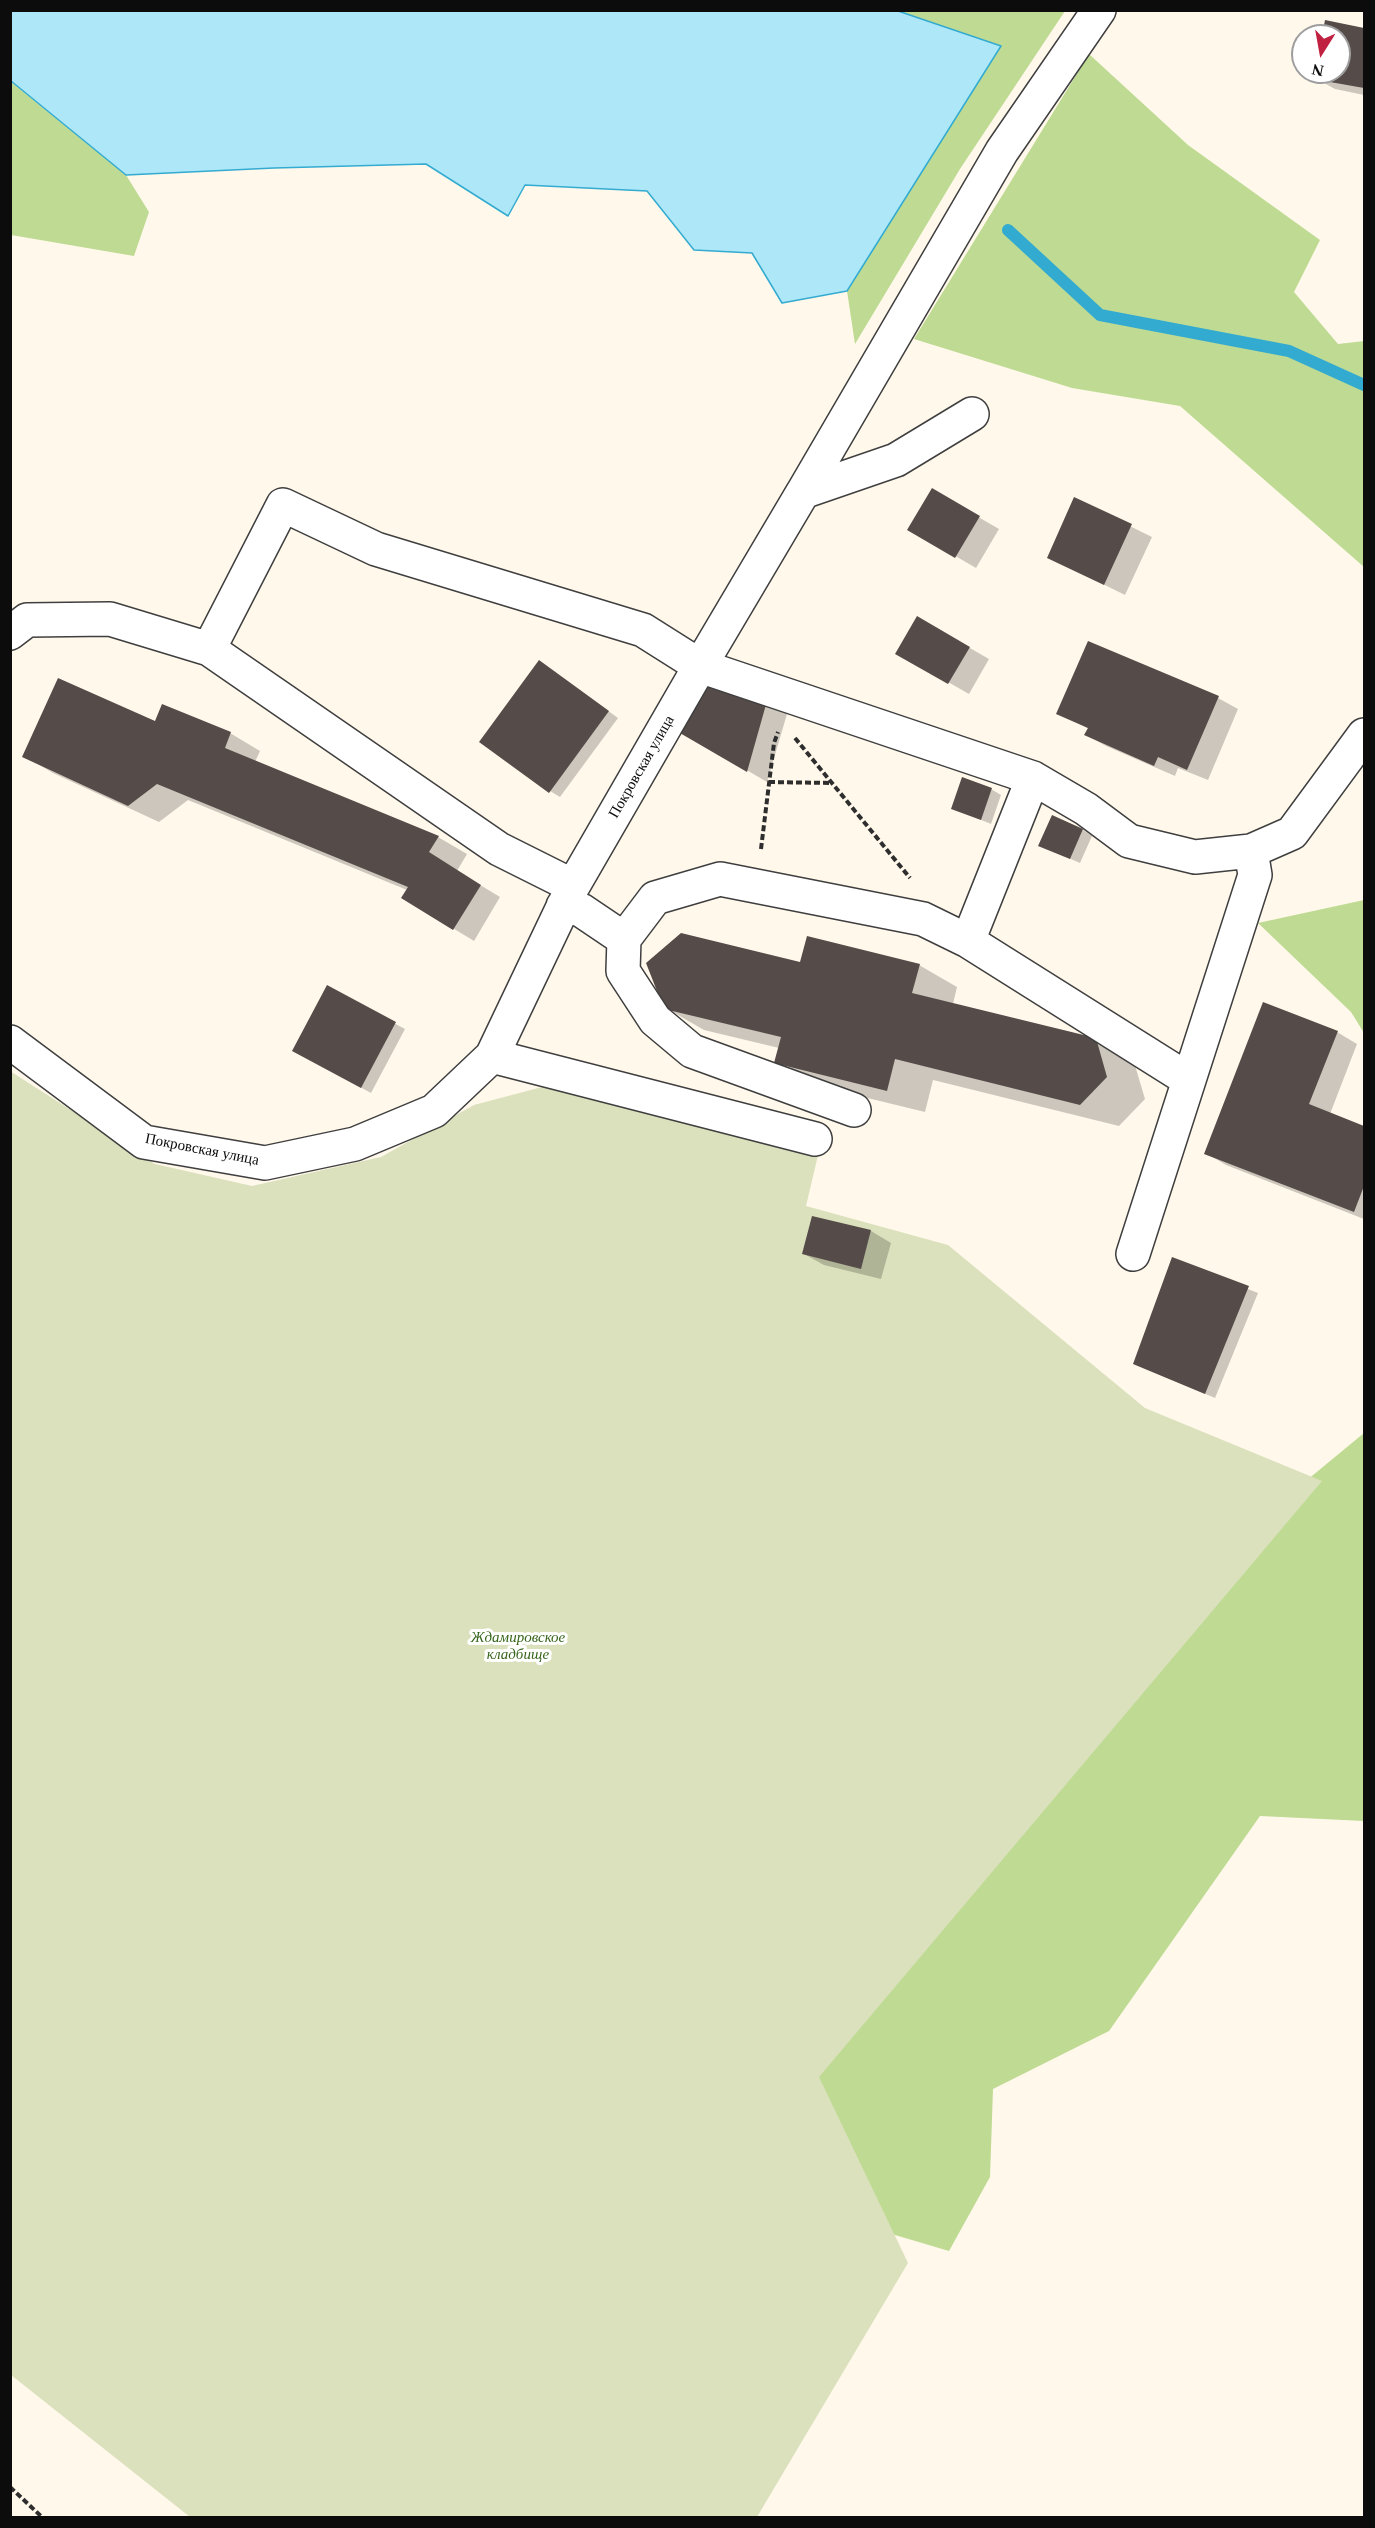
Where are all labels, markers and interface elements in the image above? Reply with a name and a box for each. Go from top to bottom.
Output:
north arrow [1291,24,1351,84]
text: N [1311,61,1325,80]
street label: Покровская улица [605,712,679,822]
street label: Покровская улица [144,1130,260,1170]
park label: Ждамировское кладбище [471,1629,565,1664]

